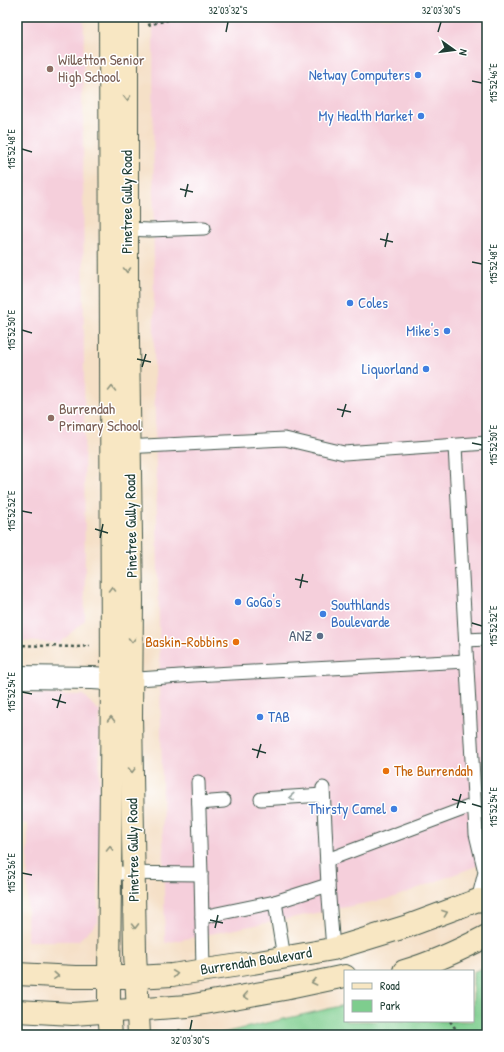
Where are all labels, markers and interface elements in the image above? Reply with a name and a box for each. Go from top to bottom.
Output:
text: 32°03'32"S [209,4,248,17]
text: 32°03'30"S [422,4,461,17]
north arrow [434,30,474,70]
text: N [456,48,471,57]
place label: Willetton Senior High School [58,49,145,87]
text: 115°52'46"E [487,63,500,103]
marker: Willetton Senior High School [45,64,55,74]
place label: Netway Computers [309,64,410,85]
marker: Netway Computers [413,70,423,80]
one-way arrow [123,95,131,101]
place label: My Health Market [319,105,414,126]
marker: My Health Market [416,111,426,121]
text: 115°52'48"E [5,128,18,169]
street label: Pinetree Gully Road [116,150,137,254]
text: 115°52'48"E [487,243,500,284]
one-way arrow [123,267,131,273]
place label: Coles [358,292,388,313]
marker: Coles [345,298,355,308]
text: 115°52'50"E [5,309,18,350]
place label: Mike's [406,320,439,341]
marker: Mike's [442,326,452,336]
place label: Liquorland [362,358,418,379]
marker: Liquorland [421,364,431,374]
one-way arrow [108,386,116,392]
place label: Burrendah Primary School [59,398,142,436]
marker: Burrendah Primary School [46,413,56,423]
text: 115°52'50"E [487,424,500,465]
street label: Pinetree Gully Road [119,474,142,578]
text: 115°52'52"E [5,490,18,531]
one-way arrow [108,586,116,592]
place label: GoGo's [246,591,281,612]
place label: Southlands Boulevarde [331,594,390,632]
marker: GoGo's [233,597,243,607]
text: 115°52'52"E [487,605,500,646]
marker: Southlands Boulevarde [318,609,328,619]
place label: ANZ [289,625,312,646]
place label: Baskin-Robbins [145,631,228,652]
marker: ANZ [315,631,325,641]
one-way arrow [128,637,136,643]
marker: Baskin-Robbins [231,637,241,647]
text: 115°52'54"E [5,672,18,712]
place label: TAB [268,706,290,727]
marker: TAB [255,712,265,722]
one-way arrow [107,716,115,722]
place label: The Burrendah [394,760,473,781]
marker: The Burrendah [381,766,391,776]
one-way arrow [128,767,136,773]
text: 115°52'54"E [487,787,500,827]
one-way arrow [289,793,295,801]
street label: Pinetree Gully Road [121,798,144,902]
place label: Thirsty Camel [309,798,386,819]
marker: Thirsty Camel [389,804,399,814]
one-way arrow [106,846,114,852]
text: 115°52'56"E [5,852,18,893]
one-way arrow [441,909,448,917]
one-way arrow [130,923,139,929]
street label: Burrendah Boulevard [199,941,313,980]
one-way arrow [172,970,178,979]
legend [344,970,474,1022]
one-way arrow [53,972,59,981]
one-way arrow [311,977,318,986]
text: Road [380,977,400,994]
one-way arrow [242,991,249,1000]
text: Park [380,997,400,1014]
text: 32°03'30"S [171,1034,210,1047]

